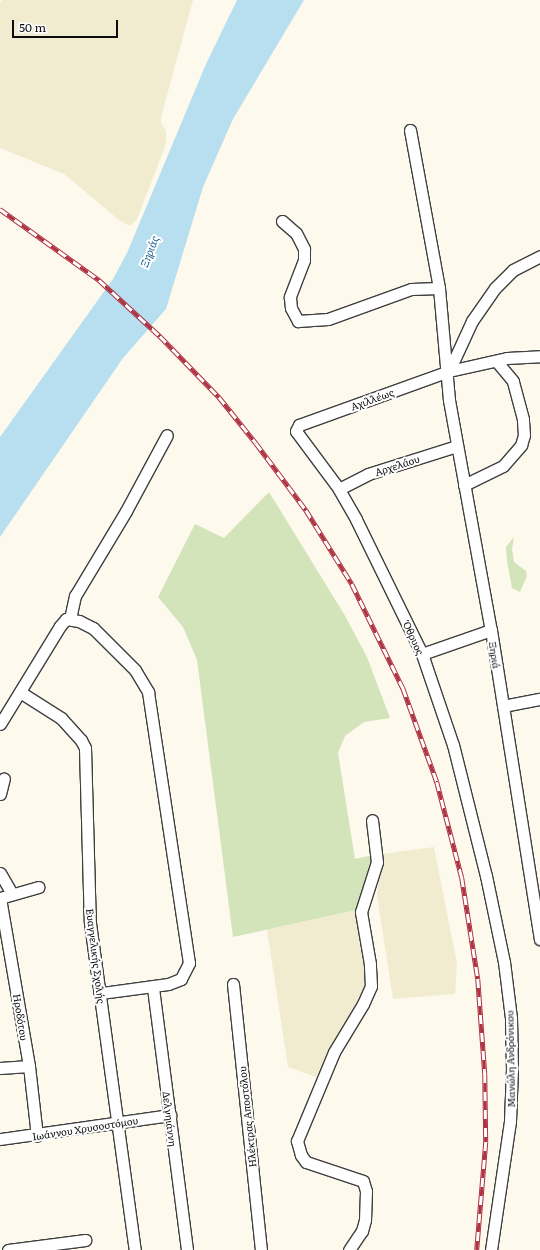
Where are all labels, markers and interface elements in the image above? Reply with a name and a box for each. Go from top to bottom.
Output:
scale bar [14,12,120,38]
text: 50 m [19,18,46,36]
water label: Ξηριάς [137,233,161,269]
street label: Αχιλλέως [349,386,395,412]
street label: Αρχελάου [373,452,421,478]
street label: Όθρυος [401,619,427,657]
street label: Ξηριά [487,641,503,669]
street label: Ευαγγελικής Σχολής [84,908,108,1004]
street label: Ηροδότου [11,993,31,1041]
street label: Μανώλη Ανδρόνικου [503,1010,517,1108]
street label: Ηλέκτρας Αποστόλου [236,1066,258,1168]
street label: Δελγηιάννη [161,1091,179,1147]
street label: Ιωάννου Χρυσοστόμου [31,1114,139,1142]

